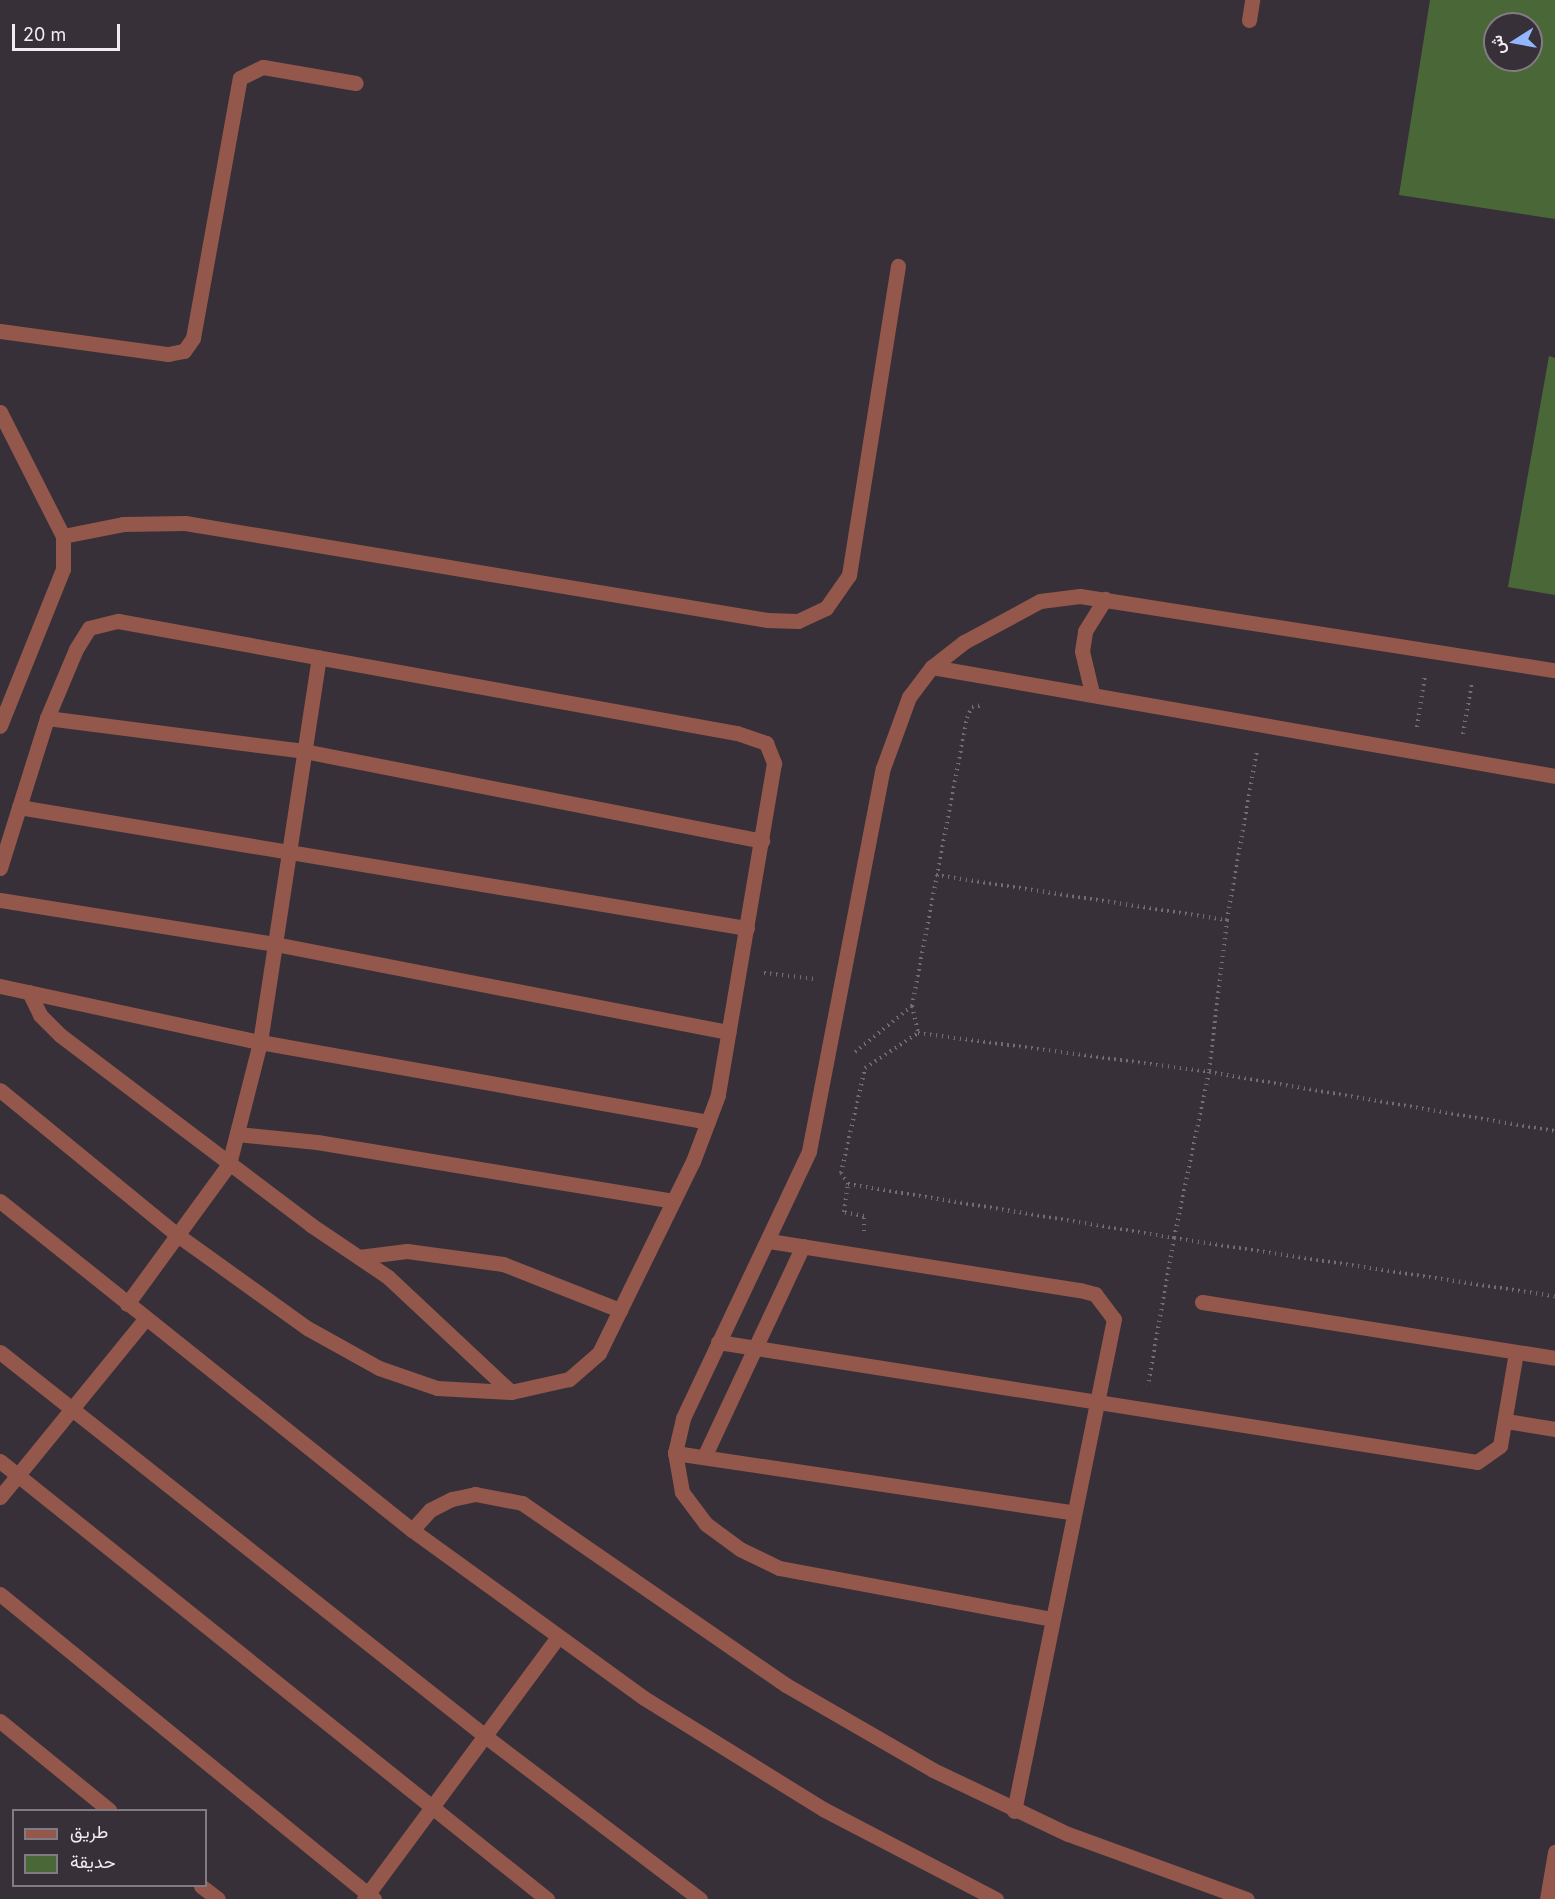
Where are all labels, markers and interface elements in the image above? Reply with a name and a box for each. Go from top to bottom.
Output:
scale bar [15,12,123,50]
north arrow [1483,12,1543,72]
text: 20 m [23,24,66,45]
text: ش [1486,34,1509,56]
legend [12,1809,207,1887]
text: طريق [70,1821,108,1842]
text: حديقة [70,1851,116,1872]

